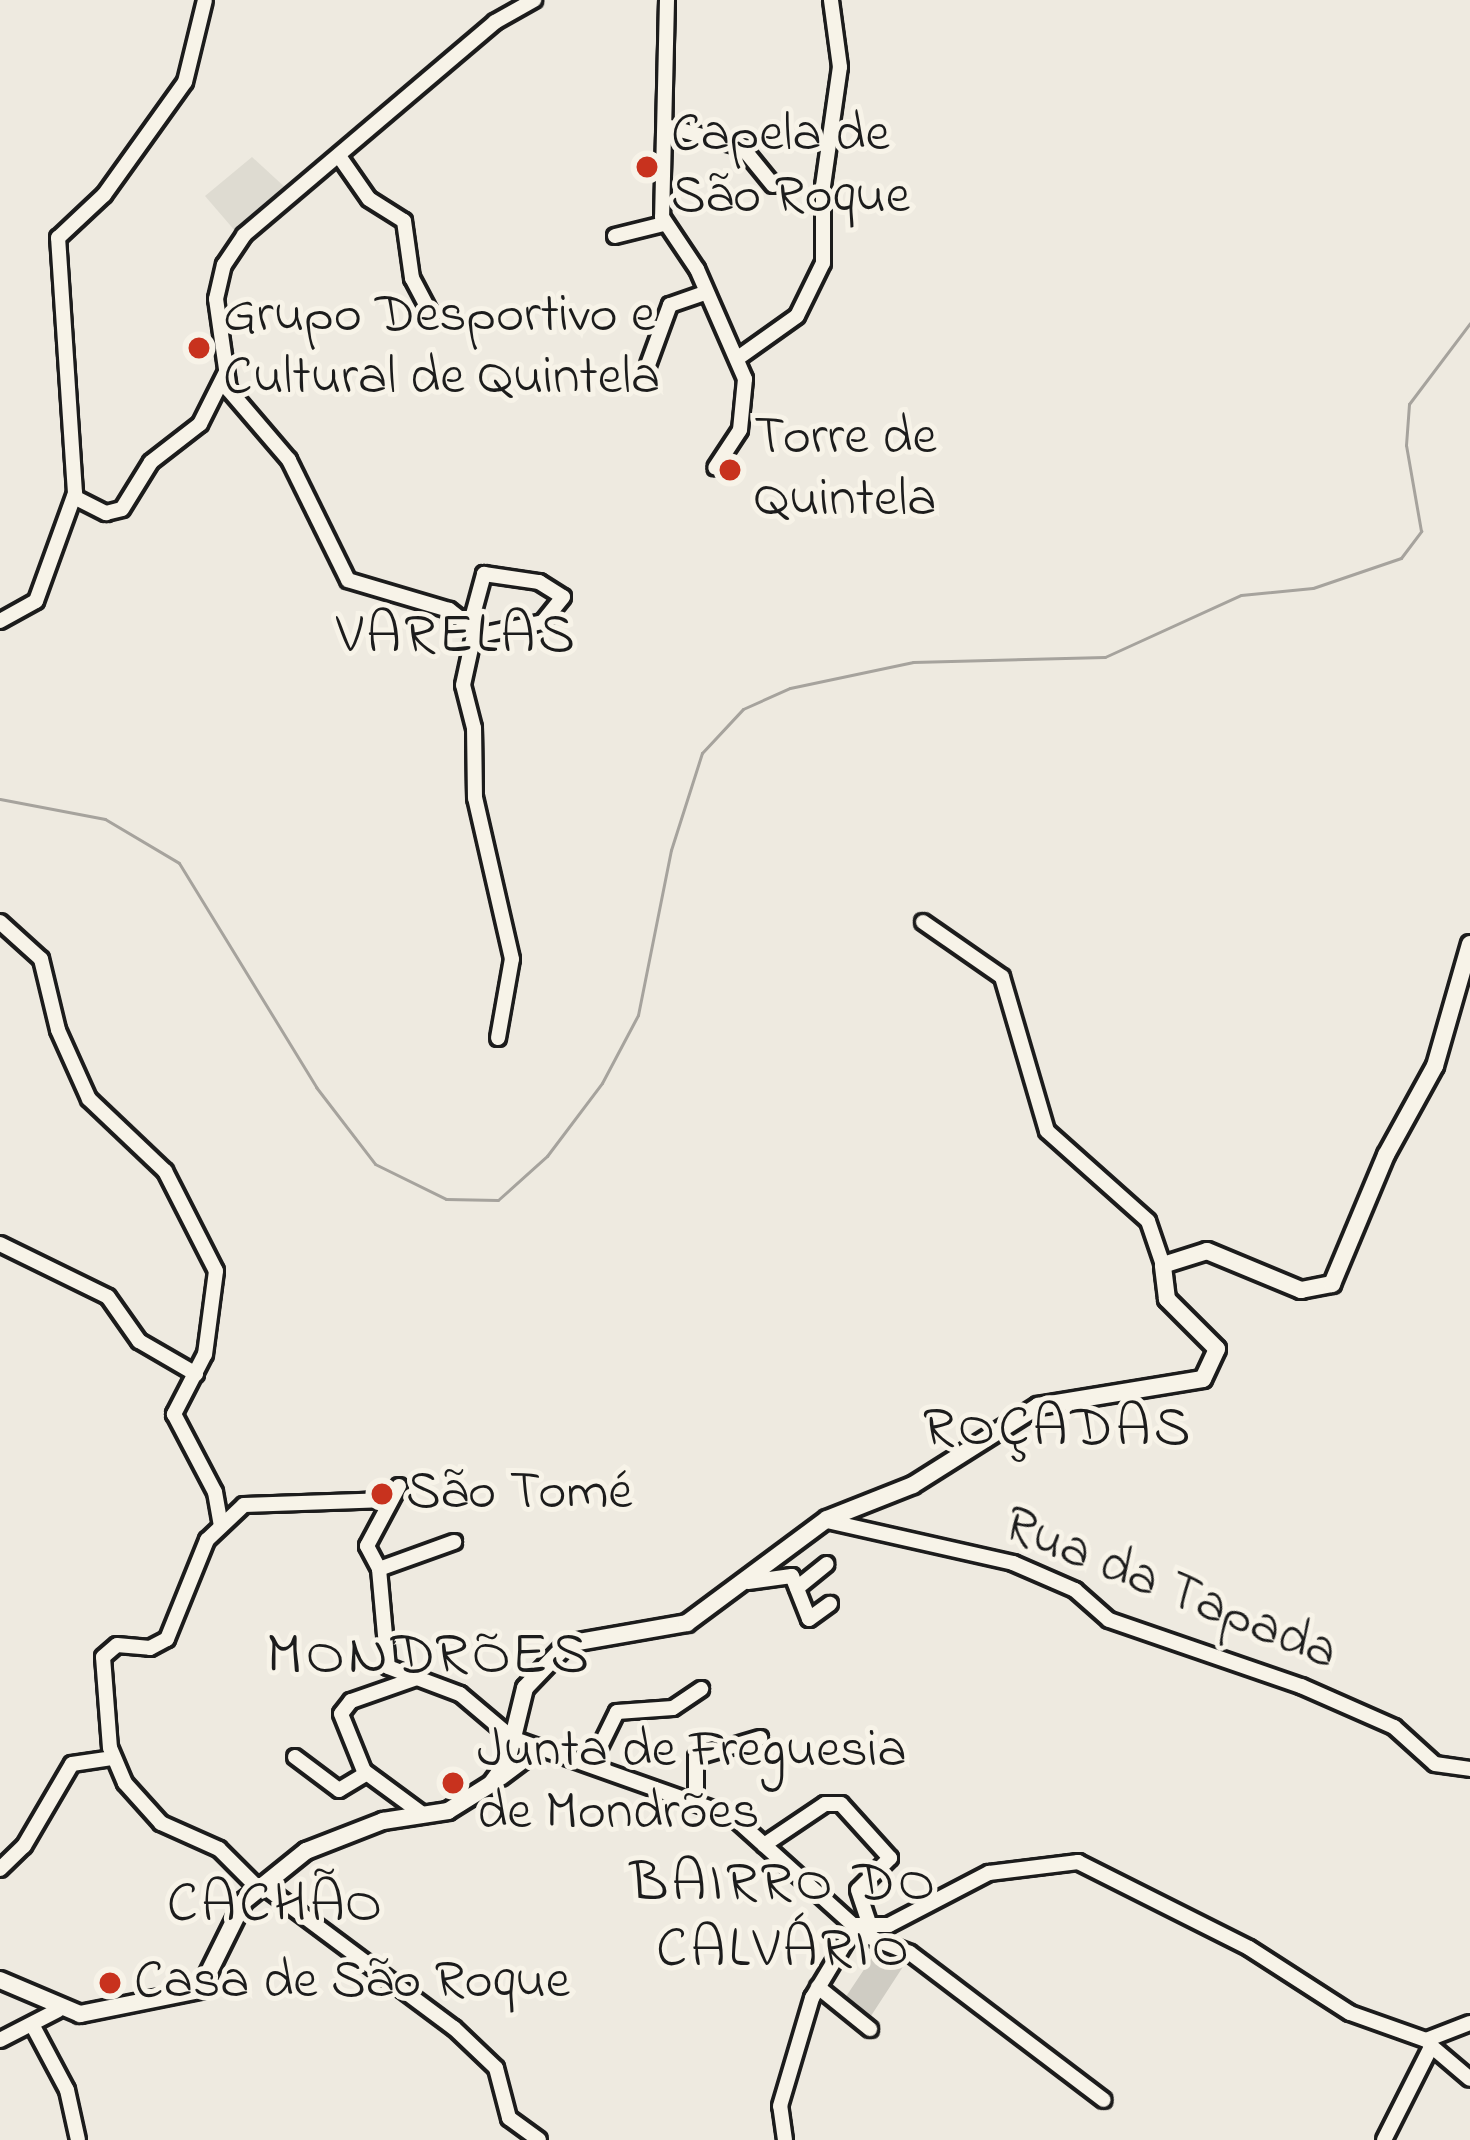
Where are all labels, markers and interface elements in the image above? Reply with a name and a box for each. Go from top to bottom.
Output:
place label: Capela de São Roque [671,104,910,231]
marker: Capela de São Roque [634,154,660,180]
place label: Grupo Desportivo e Cultural de Quintela [223,285,660,412]
marker: Grupo Desportivo e Cultural de Quintela [186,335,212,361]
place label: Torre de Quintela [754,407,937,534]
marker: Torre de Quintela [717,457,743,483]
district label: VARELAS [336,604,578,672]
district label: ROÇADAS [923,1397,1193,1465]
place label: São Tomé [406,1462,633,1526]
marker: São Tomé [369,1481,395,1507]
street label: Rua da Tapada [994,1494,1346,1686]
district label: MONDRÕES [266,1621,592,1693]
place label: Junta de Freguesia de Mondrões [477,1720,907,1846]
marker: Junta de Freguesia de Mondrões [440,1770,466,1796]
district label: BAIRRO DO CALVÁRIO [630,1852,938,1986]
district label: CACHÃO [167,1873,385,1941]
place label: Casa de São Roque [134,1951,570,2015]
marker: Casa de São Roque [97,1970,123,1996]

